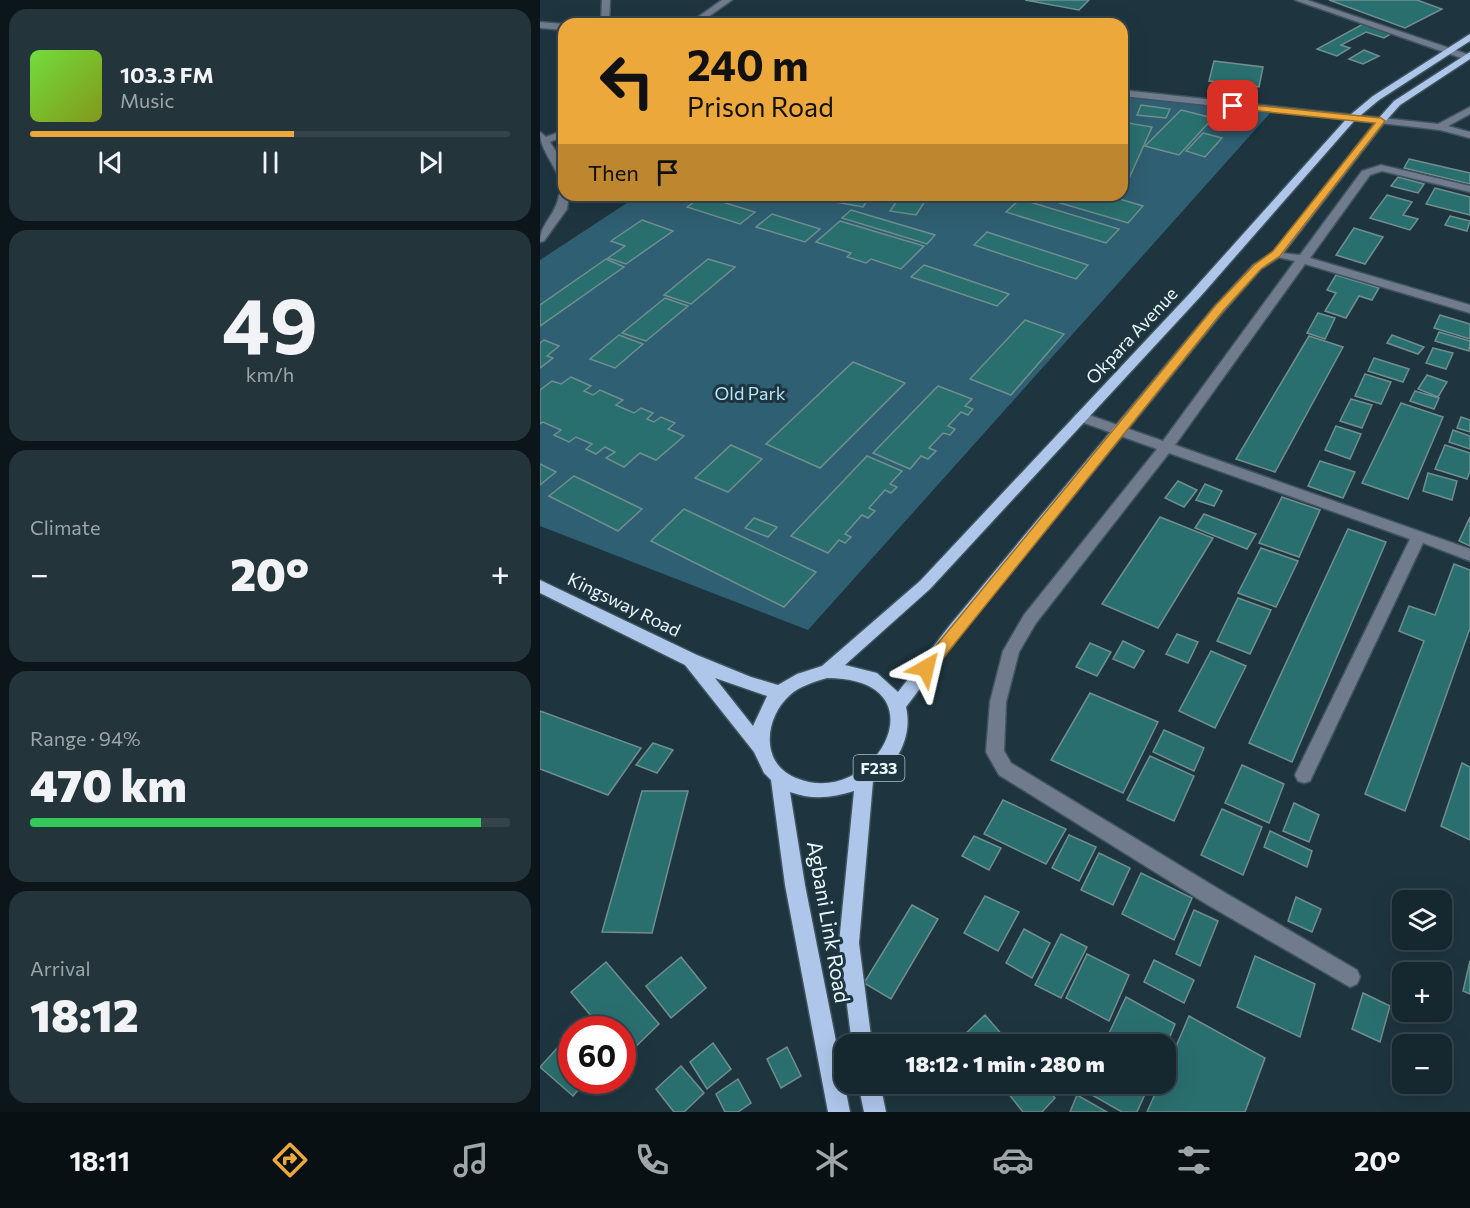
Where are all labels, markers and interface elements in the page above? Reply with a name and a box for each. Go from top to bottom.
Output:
text: 240 m [687,38,809,90]
icon: left [588,42,666,120]
text: 103.3 FM [120,61,214,88]
pin [1207,80,1258,131]
text: Music [120,88,174,112]
icon: arrive [1216,89,1249,122]
text: Prison Road [687,90,834,123]
icon: previous [94,146,127,179]
icon: pause [254,146,287,179]
icon: next [414,146,447,179]
icon: arrive [651,156,684,189]
text: Then [588,159,639,186]
text: 49 [222,275,318,370]
street label: Okpara Avenue [1081,282,1182,388]
text: km/h [246,362,294,386]
park label: Old Park [715,382,786,404]
text: Climate [30,515,100,539]
text: 20° [230,545,309,600]
text: − [30,552,49,593]
text: + [491,552,510,593]
street label: Kingsway Road [564,567,685,641]
position arrow [894,636,958,700]
text: Range · 94% [30,726,141,750]
road number: F233 [854,755,904,781]
text: 470 km [30,756,187,811]
street label: Agbani Link Road [803,839,856,1005]
map controls [1392,890,1452,1094]
button: layers [1392,890,1452,950]
text: Arrival [30,956,91,980]
button: + [1392,962,1452,1022]
text: 18:12 [30,986,139,1041]
speed limit sign: 60 [558,1016,636,1094]
button: − [1392,1034,1452,1094]
text: 18:12 · 1 min · 280 m [905,1050,1105,1077]
icon: directions [269,1139,311,1181]
icon: music [450,1139,492,1181]
icon: phone [631,1139,673,1181]
icon: climate [811,1139,853,1181]
icon: car [992,1139,1034,1181]
icon: filters [1173,1139,1215,1181]
text: 18:11 [69,1144,130,1177]
text: 20° [1354,1144,1401,1177]

